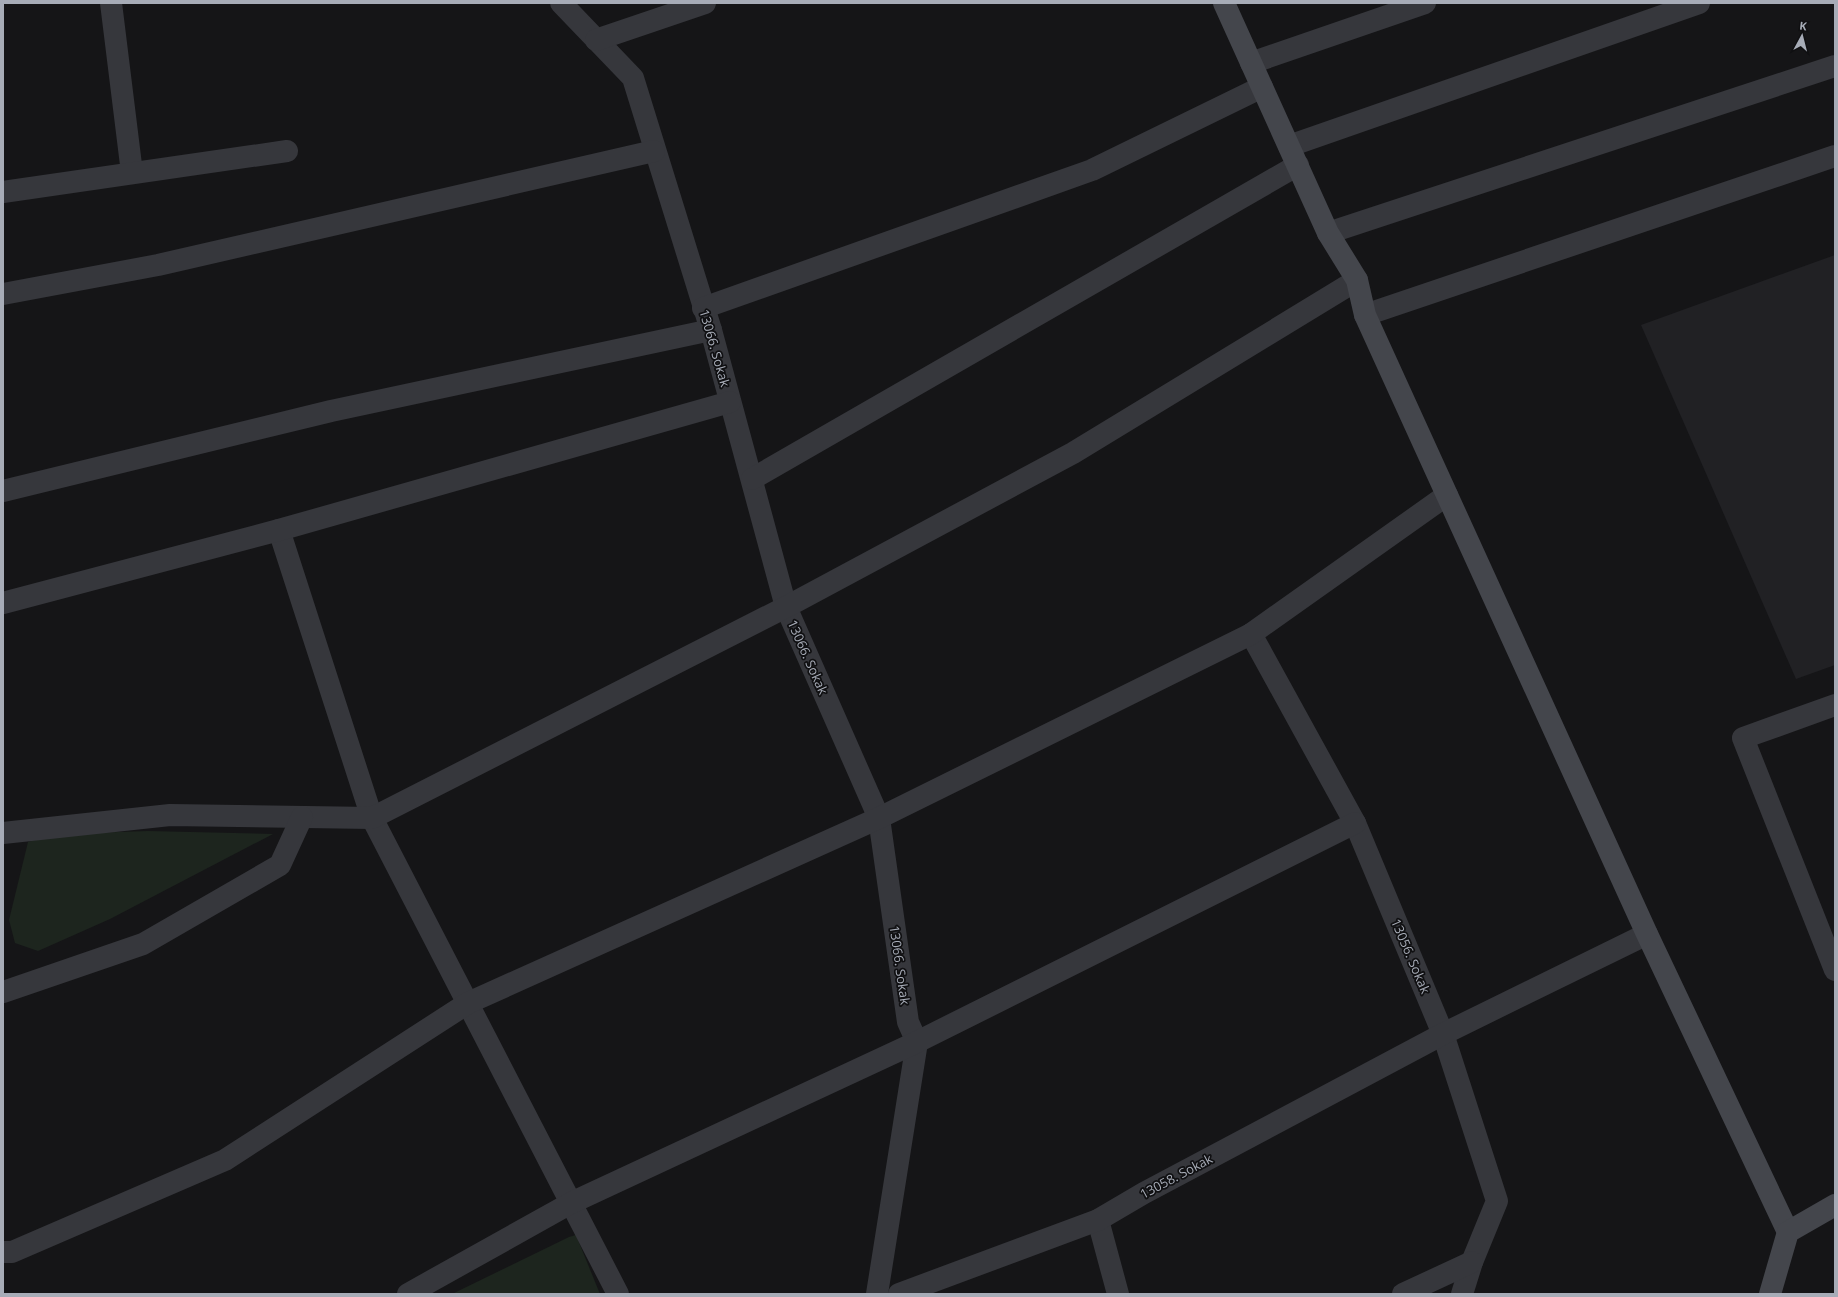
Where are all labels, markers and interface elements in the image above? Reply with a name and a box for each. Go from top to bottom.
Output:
north arrow [1782,16,1822,56]
text: K [1799,18,1809,34]
street label: 13066. Sokak [695,307,735,389]
street label: 13066. Sokak [784,617,833,697]
street label: 13056. Sokak [1387,916,1435,996]
street label: 13066. Sokak [886,924,914,1006]
street label: 13058. Sokak [1137,1149,1216,1203]

